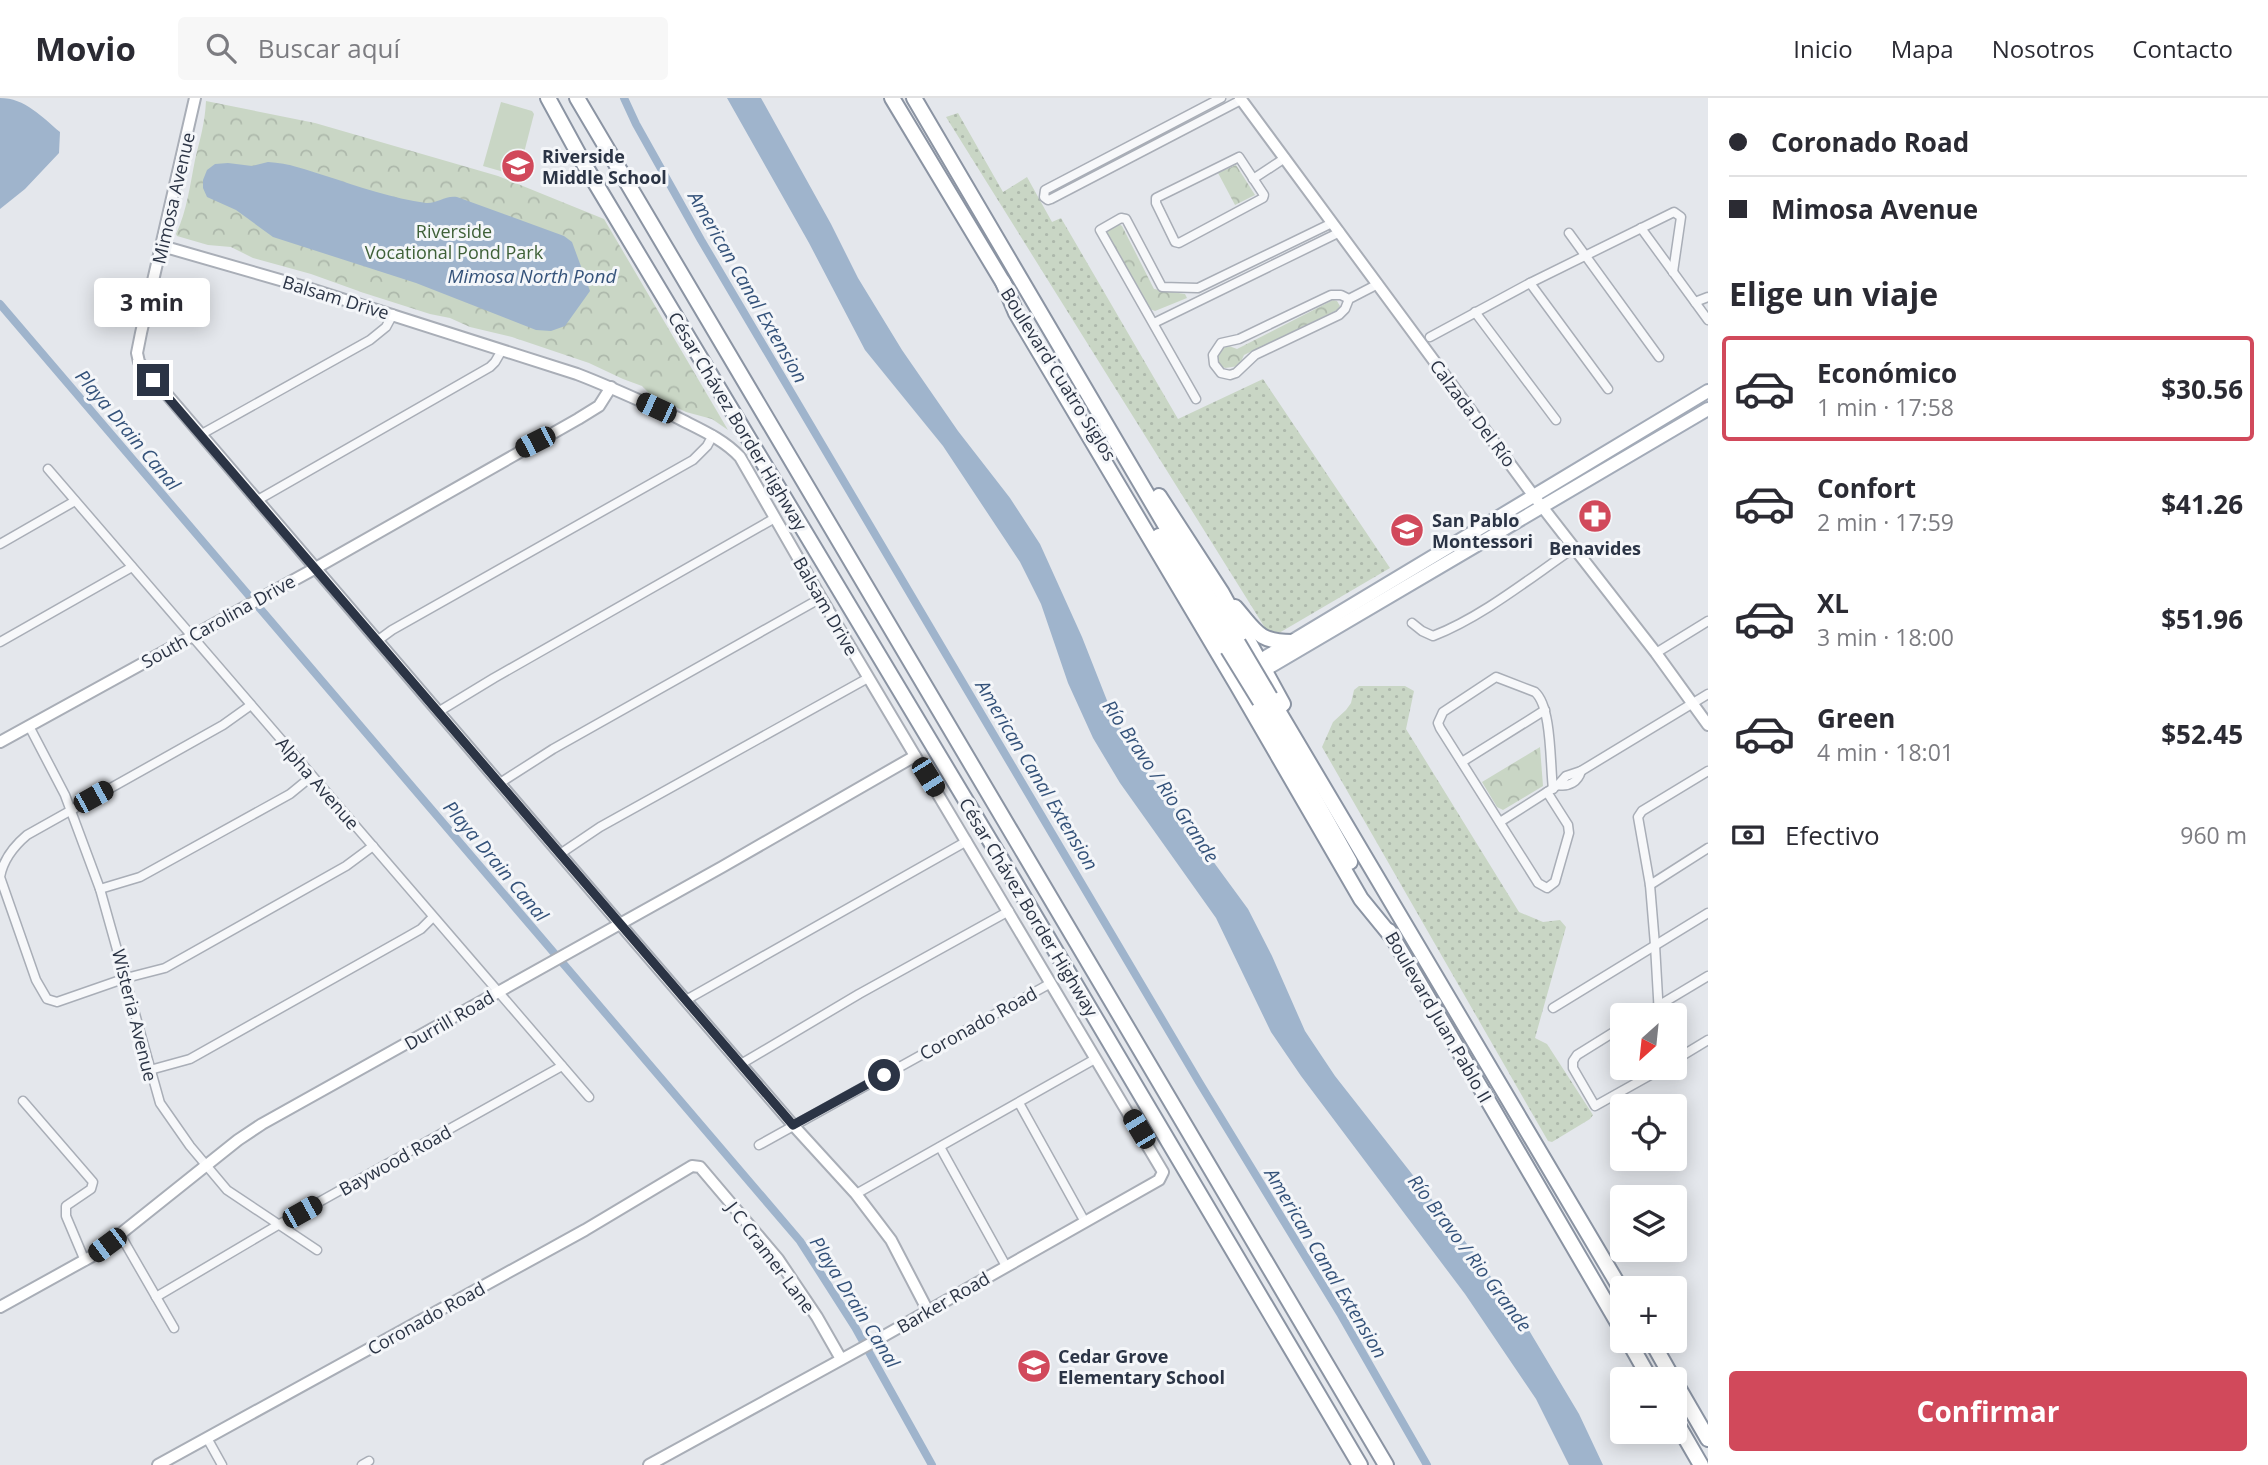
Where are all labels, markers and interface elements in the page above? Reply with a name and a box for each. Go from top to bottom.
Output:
search box [178,17,668,80]
text: Movio [35,26,136,71]
icon: search [202,29,240,67]
text: Buscar aquí [258,30,400,66]
text: Inicio [1793,32,1853,65]
text: Mapa [1891,32,1954,65]
text: Nosotros [1992,32,2094,65]
text: Contacto [2132,32,2233,65]
text: Coronado Road [1771,124,1969,160]
street label: Mimosa Avenue [146,130,200,266]
place label: Riverside Middle School [542,144,667,189]
school or university icon: Riverside Middle School [499,147,537,185]
water label: American Canal Extension [681,184,814,388]
text: Mimosa Avenue [1771,191,1978,227]
park label: Riverside Vocational Pond Park [365,219,544,264]
water label: Mimosa North Pond [448,263,617,289]
street label: Balsam Drive [280,269,392,325]
text: Elige un viaje [1729,272,1938,315]
callout: 3 min [95,278,211,328]
street label: Boulevard Cuatro Siglos [996,283,1122,465]
text: 3 min [120,286,184,318]
street label: César Chávez Border Highway [663,307,813,536]
street label: Calzada Del Río [1425,354,1521,472]
text: Económico [1817,355,1957,391]
icon: car [1733,357,1796,420]
water label: Playa Drain Canal [70,364,187,497]
route end [137,364,169,396]
text: $30.56 [2161,371,2243,407]
car [633,390,680,426]
text: 1 min · 17:58 [1817,391,1954,423]
car [512,423,559,461]
text: Confort [1817,470,1916,506]
icon: car [1733,472,1796,535]
text: $41.26 [2161,486,2243,522]
pharmacy icon: Benavides [1576,497,1614,535]
text: 2 min · 17:59 [1817,506,1954,538]
place label: San Pablo Montessori [1432,508,1533,553]
school or university icon: San Pablo Montessori [1388,511,1426,549]
place label: Benavides [1549,536,1641,560]
street label: Balsam Drive [788,552,864,660]
street label: South Carolina Drive [137,569,299,673]
text: XL [1817,585,1849,621]
icon: car [1733,587,1796,650]
text: $51.96 [2161,601,2243,637]
text: 3 min · 18:00 [1817,621,1954,653]
water label: American Canal Extension [969,673,1104,875]
water label: Río Bravo / Rio Grande [1097,695,1225,867]
text: Green [1817,700,1895,736]
icon: car [1733,702,1796,765]
text: $52.45 [2161,716,2243,752]
street label: Alpha Avenue [271,732,365,834]
text: 4 min · 18:01 [1817,736,1954,768]
car [908,754,949,800]
car [70,778,117,816]
street label: César Chávez Border Highway [954,793,1104,1022]
water label: Playa Drain Canal [438,795,555,928]
icon: cash [1729,816,1767,854]
text: Efectivo [1785,817,1880,853]
text: 960 m [2180,819,2247,851]
street label: Boulevard Juan Pablo II [1380,927,1498,1107]
street label: Wisteria Avenue [107,946,163,1084]
street label: Coronado Road [915,981,1041,1065]
street label: Durrill Road [400,985,498,1055]
north arrow [1610,1003,1687,1080]
map controls [1610,1003,1687,1444]
route start [868,1059,900,1091]
button: locate [1610,1094,1687,1171]
car [1120,1106,1159,1152]
street label: Baywood Road [335,1119,455,1201]
water label: American Canal Extension [1258,1161,1393,1363]
water label: Río Bravo / Rio Grande [1402,1169,1538,1337]
button: layers [1610,1185,1687,1262]
car [279,1193,326,1231]
street label: J C Cramer Lane [720,1195,821,1318]
car [84,1224,131,1266]
water label: Playa Drain Canal [804,1231,907,1374]
street label: Barker Road [892,1266,994,1338]
street label: Coronado Road [363,1276,489,1360]
button: + [1610,1276,1687,1353]
place label: Cedar Grove Elementary School [1058,1344,1225,1389]
school or university icon: Cedar Grove Elementary School [1015,1347,1053,1385]
button: − [1610,1367,1687,1444]
button: Confirmar [1729,1371,2247,1451]

